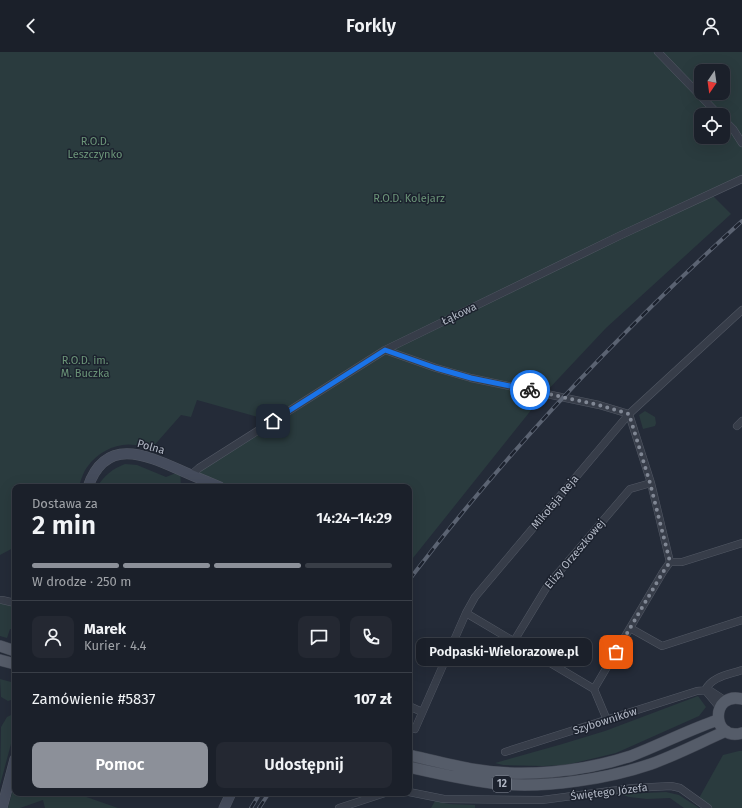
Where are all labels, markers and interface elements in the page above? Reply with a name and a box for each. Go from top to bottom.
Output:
icon: back [20,15,42,37]
text: Forkly [346,15,396,37]
icon: person [700,15,722,37]
north arrow [694,64,730,100]
map controls [694,64,730,144]
button: locate [694,108,730,144]
park label: R.O.D. Leszczynko [68,135,122,161]
park label: R.O.D. Kolejarz [373,192,445,205]
street label: Łąkowa [439,300,479,328]
park label: R.O.D. im. M. Buczka [61,354,109,380]
courier [510,370,550,410]
icon: bike [519,379,541,401]
pin [256,404,290,438]
icon: home [262,410,284,432]
street label: Polna [136,437,166,457]
street label: Mikołaja Reja [529,472,581,532]
text: Dostawa za [32,496,98,511]
text: 14:24–14:29 [316,509,392,527]
text: 2 min [32,510,96,541]
street label: Elizy Orzeszkowej [542,517,608,591]
text: W drodze · 250 m [32,574,131,589]
button: person [32,616,74,658]
button: chat [298,616,340,658]
button: phone [350,616,392,658]
text: Marek [84,620,126,638]
pin [599,635,633,669]
text: Kurier · 4.4 [84,638,146,653]
callout: Podpaski-Wielorazowe.pl [416,638,592,666]
icon: bag [605,641,627,663]
text: Podpaski-Wielorazowe.pl [429,644,579,659]
text: Zamówienie #5837 [32,690,155,708]
text: 107 zł [354,690,392,708]
street label: Szybowników [571,705,639,737]
button: Pomoc [32,742,208,788]
button: Udostępnij [216,742,392,788]
road number: 12 [493,776,511,792]
street label: Świętego Józefa [570,780,648,803]

